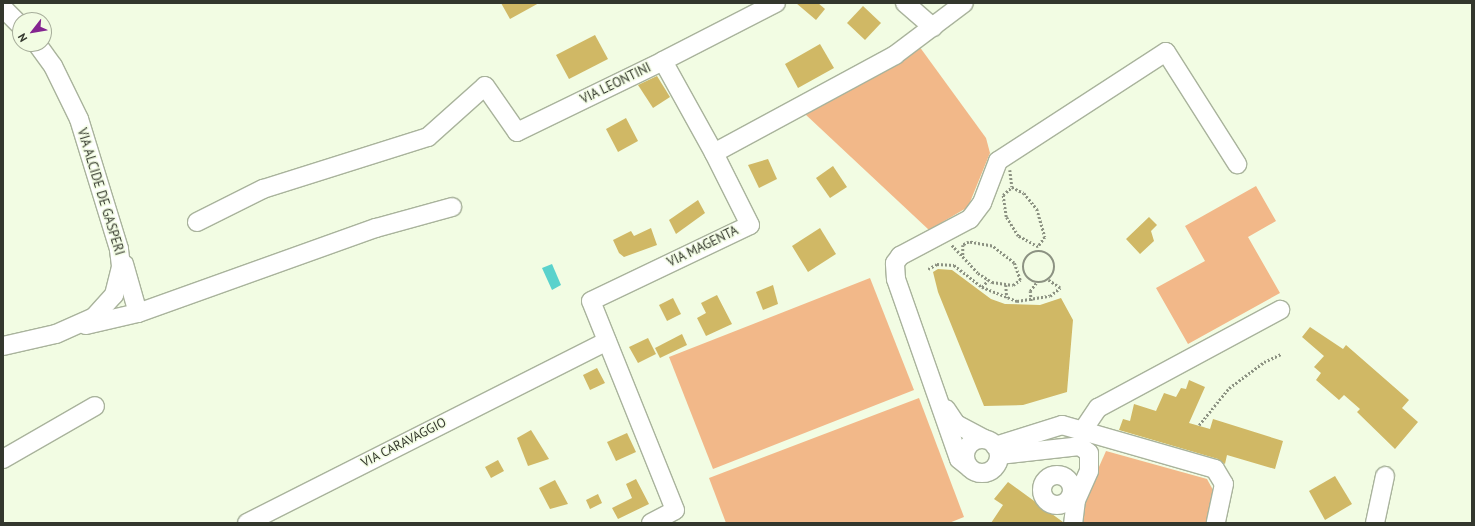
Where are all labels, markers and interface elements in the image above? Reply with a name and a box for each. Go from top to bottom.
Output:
north arrow [12,12,52,52]
text: N [15,31,30,44]
street label: VIA LEONTINI [578,60,654,108]
street label: VIA ALCIDE DE GASPERI [73,126,127,258]
street label: VIA MAGENTA [665,223,741,271]
street label: VIA CARAVAGGIO [359,415,449,471]

